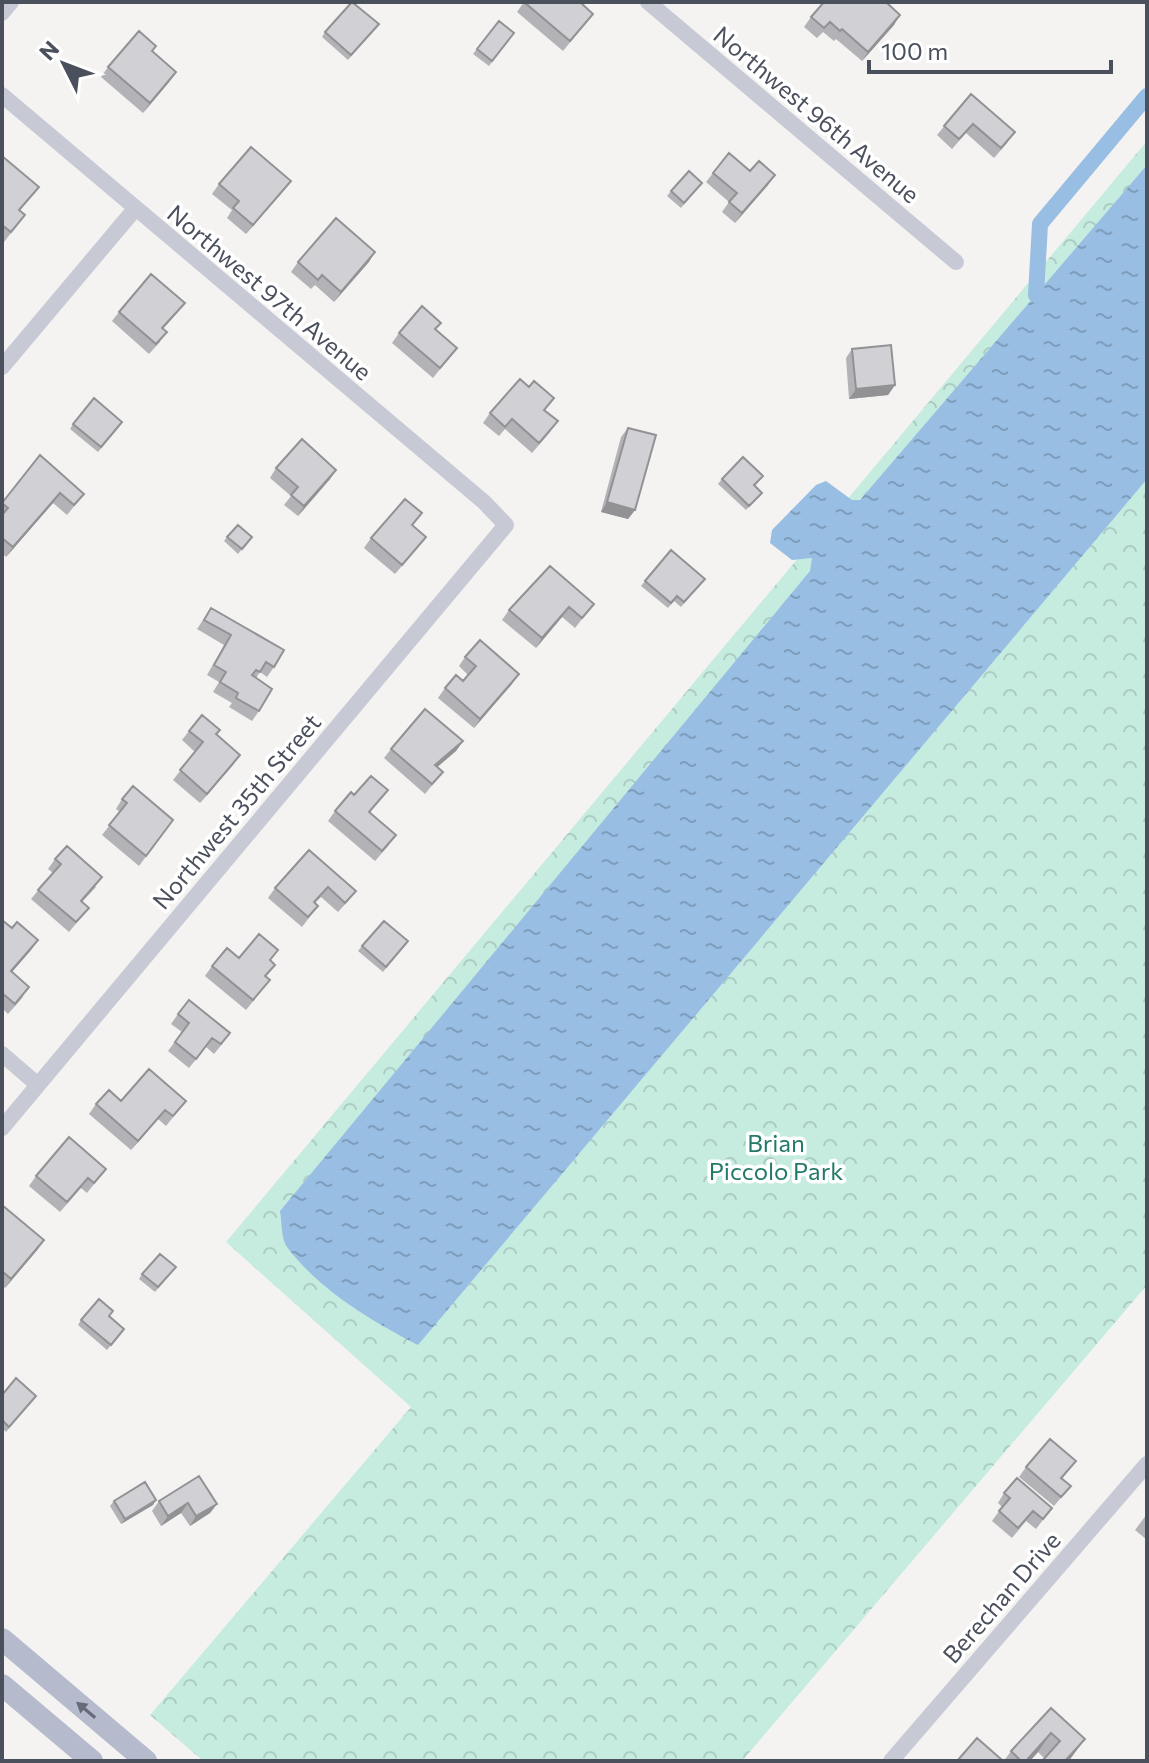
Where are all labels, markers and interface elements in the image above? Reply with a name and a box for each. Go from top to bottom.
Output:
street label: Northwest 96th Avenue [708,20,926,208]
north arrow [24,24,104,104]
scale bar [869,24,1111,74]
text: N [33,35,64,65]
text: 100 m [881,36,948,65]
street label: Northwest 97th Avenue [162,198,378,386]
street label: Northwest 35th Street [146,707,326,914]
park label: Brian Piccolo Park [709,1128,843,1185]
street label: Berechan Drive [936,1525,1066,1669]
one-way arrow [76,1702,96,1720]

